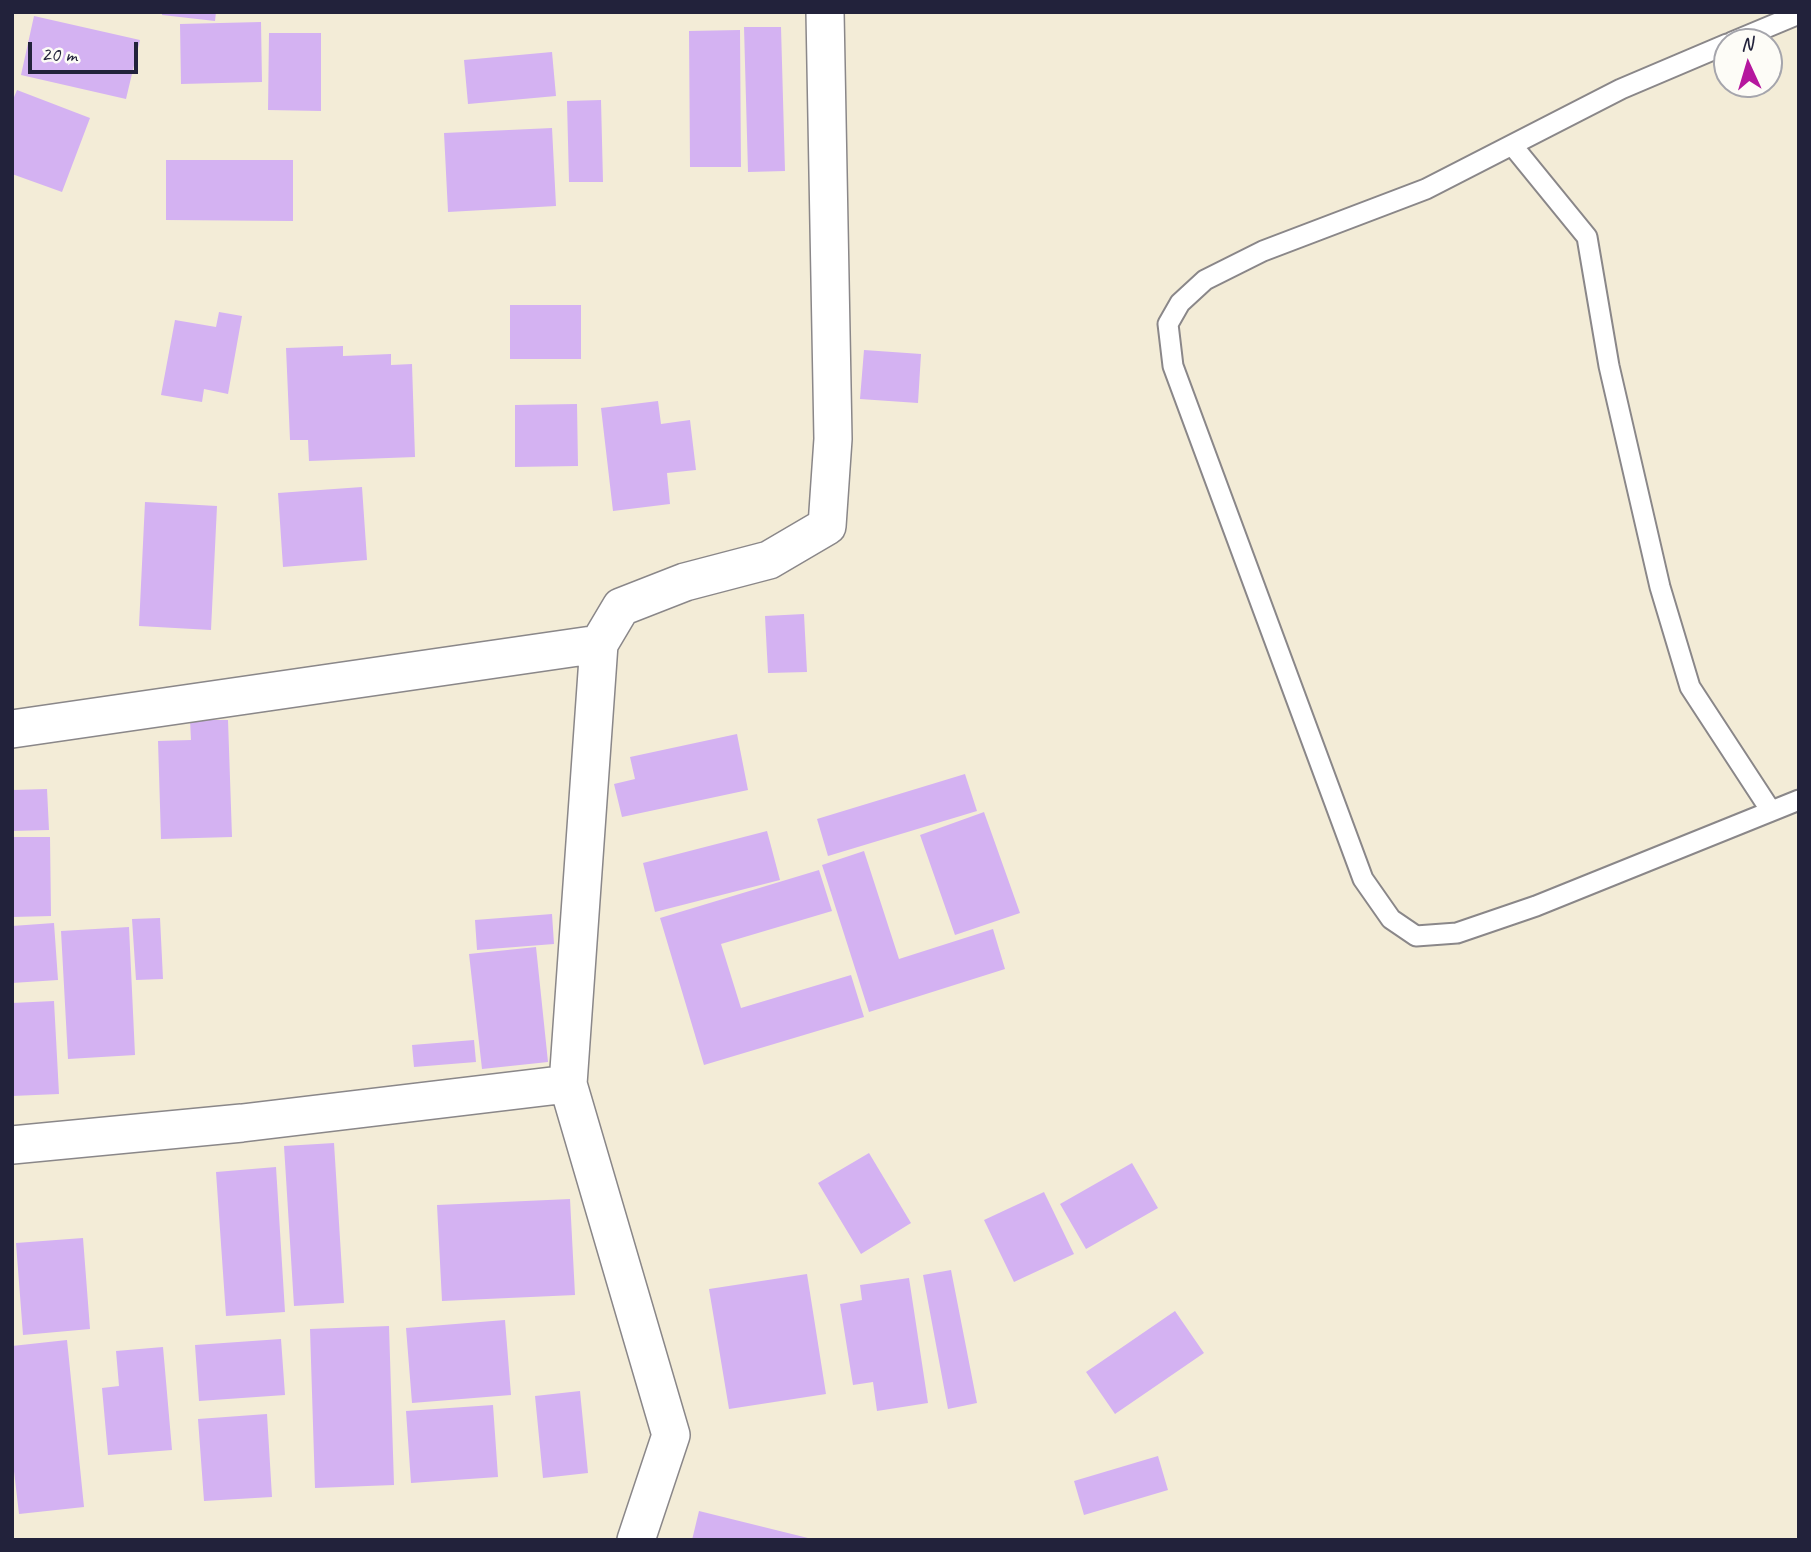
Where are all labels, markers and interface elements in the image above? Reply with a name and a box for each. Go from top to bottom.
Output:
scale bar [32,28,142,72]
north arrow [1713,28,1783,98]
text: N [1740,32,1753,56]
text: 20 m [41,41,77,67]

